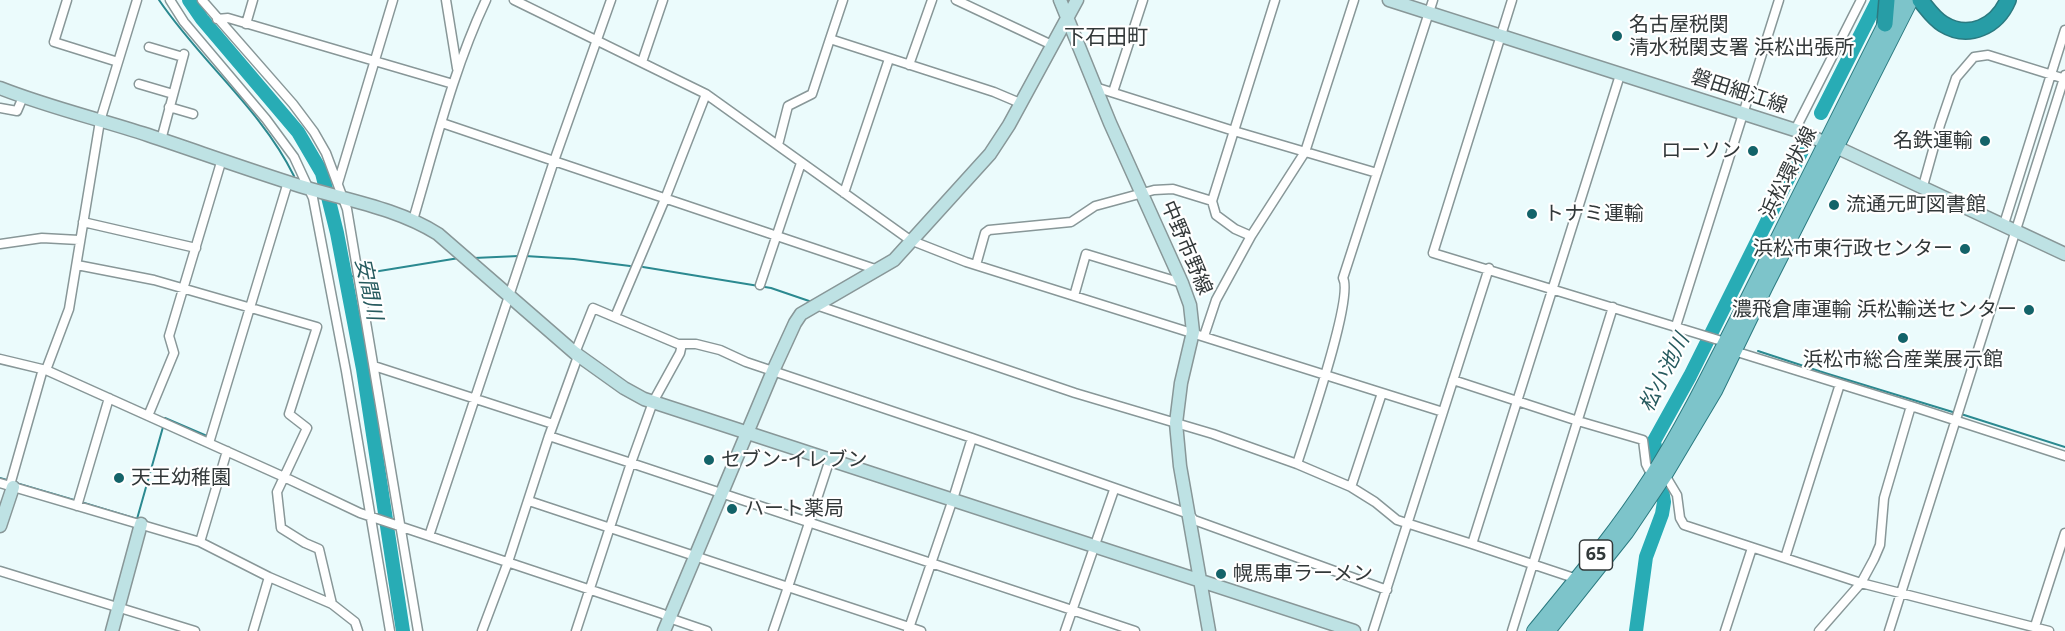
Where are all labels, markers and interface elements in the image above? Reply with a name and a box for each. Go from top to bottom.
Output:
place label: 名古屋税関 清水税関支署 浜松出張所 [1629,13,1854,60]
district label: 下石田町 [1064,25,1148,51]
marker: 名古屋税関 清水税関支署 浜松出張所 [1610,29,1624,43]
street label: 磐田細江線 [1688,65,1790,119]
street label: 浜松環状線 [1756,123,1822,223]
place label: 名鉄運輸 [1893,129,1973,153]
marker: 名鉄運輸 [1978,134,1992,148]
place label: ローソン [1661,139,1741,163]
marker: ローソン [1746,144,1760,158]
place label: 流通元町図書館 [1846,193,1986,217]
street label: 中野市野線 [1155,197,1217,299]
marker: 流通元町図書館 [1827,198,1841,212]
place label: トナミ運輸 [1544,202,1644,226]
marker: トナミ運輸 [1525,207,1539,221]
place label: 浜松市東行政センター [1753,237,1953,261]
marker: 浜松市東行政センター [1958,242,1972,256]
water label: 安間川 [349,256,387,322]
place label: 濃飛倉庫運輸 浜松輸送センター [1732,298,2017,322]
marker: 濃飛倉庫運輸 浜松輸送センター [2022,303,2036,317]
water label: 松小池川 [1635,330,1695,416]
marker: 浜松市総合産業展示館 [1896,331,1910,345]
place label: 浜松市総合産業展示館 [1803,348,2003,372]
place label: セブン-イレブン [721,448,867,472]
marker: セブン-イレブン [702,453,716,467]
place label: 天王幼稚園 [131,466,231,490]
marker: 天王幼稚園 [112,471,126,485]
place label: ハート薬局 [744,497,844,521]
marker: ハート薬局 [725,502,739,516]
road number: 65 [1580,540,1612,570]
place label: 幌馬車ラーメン [1233,562,1373,586]
marker: 幌馬車ラーメン [1214,567,1228,581]

